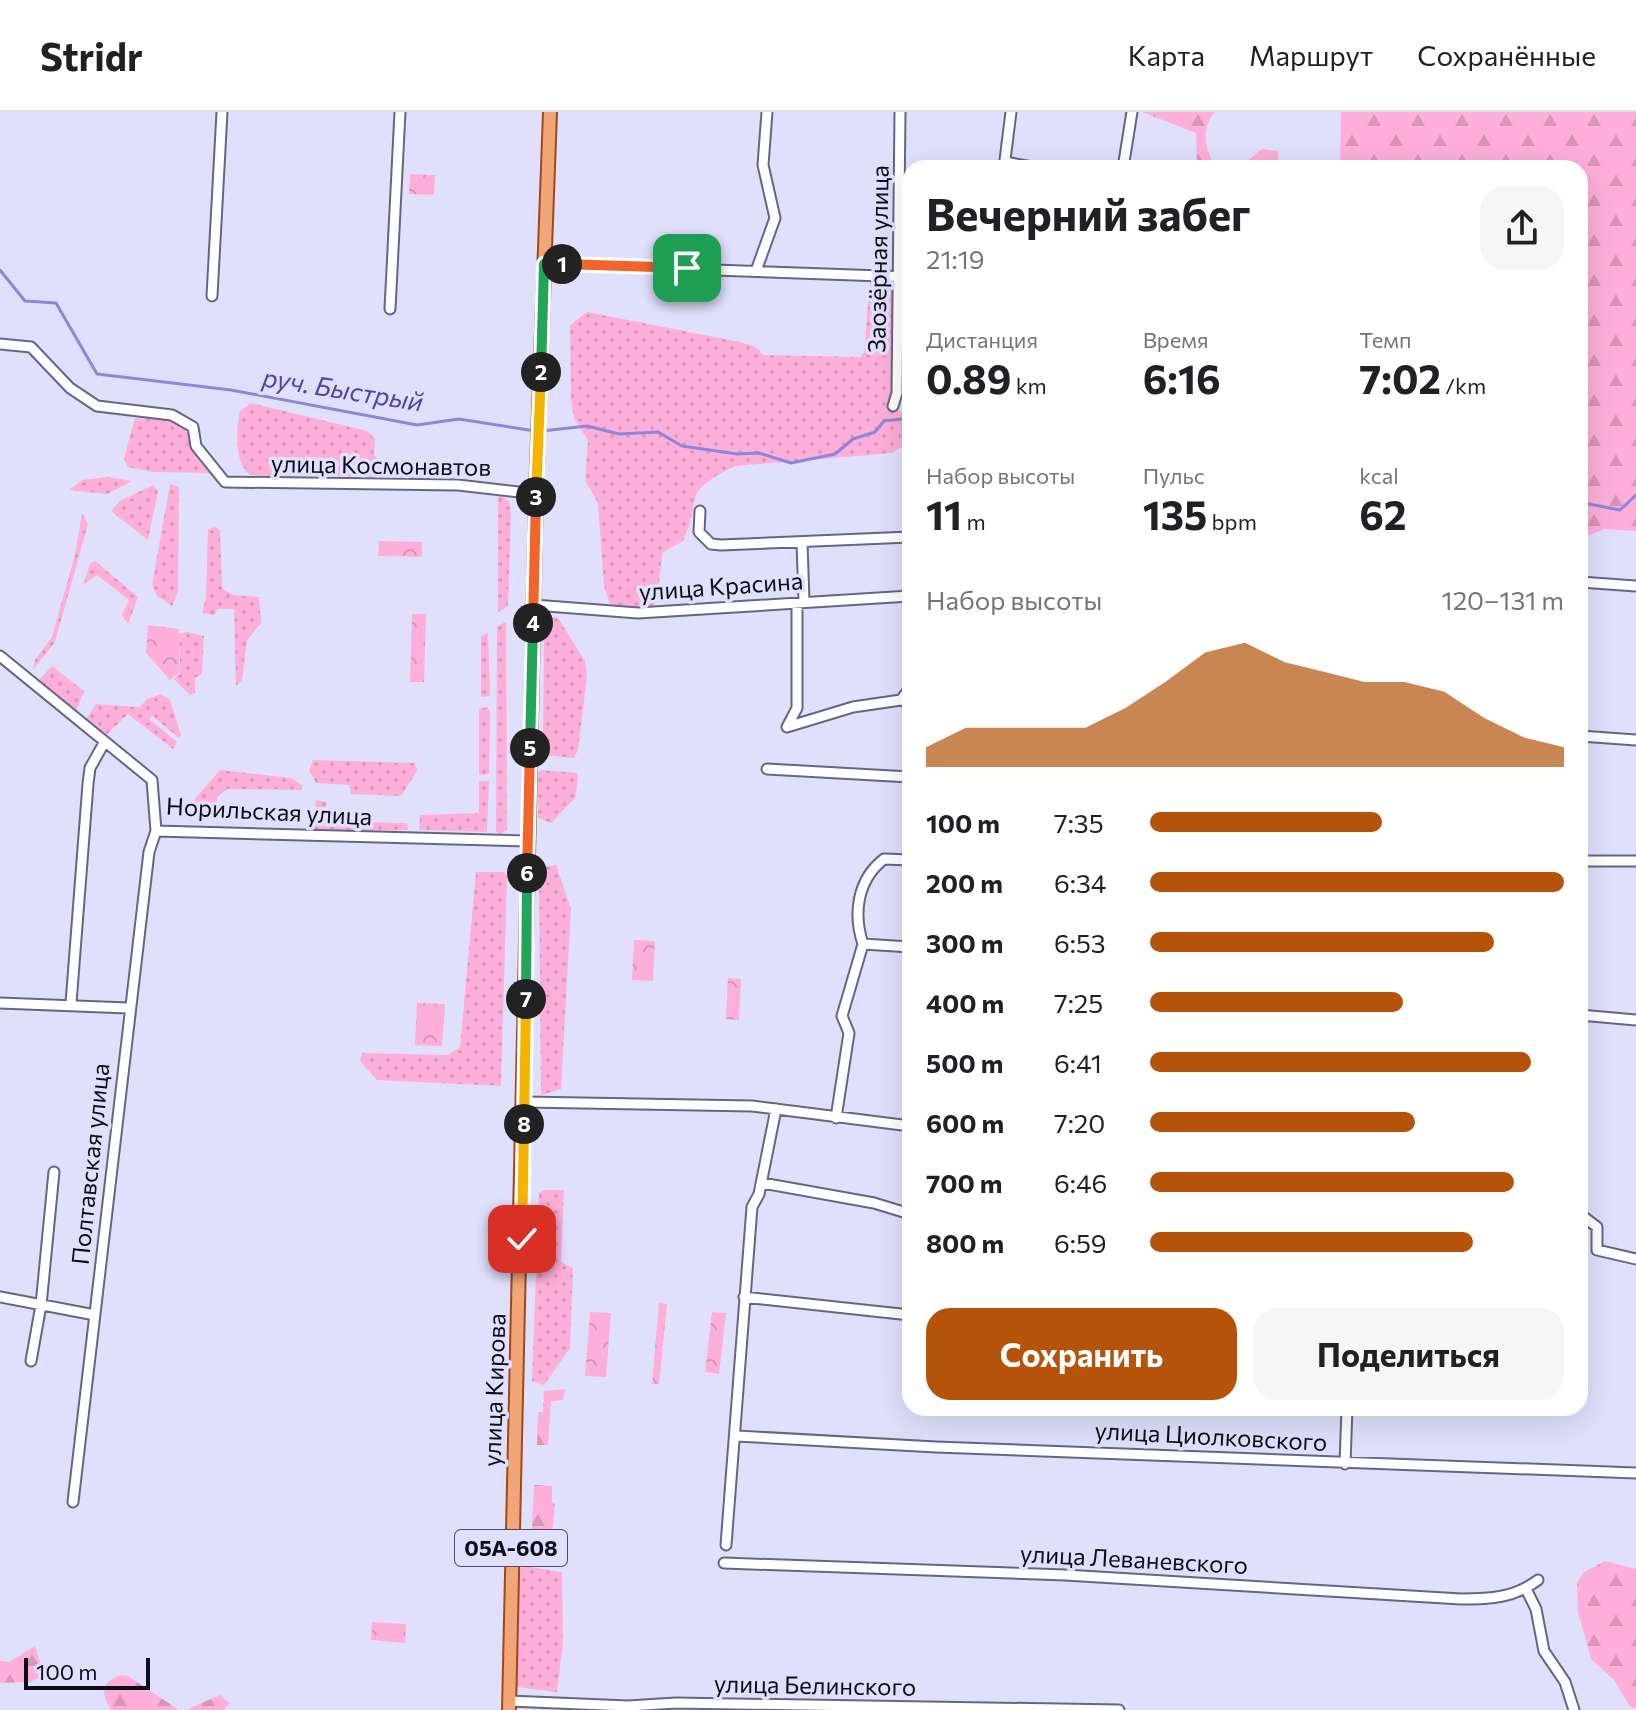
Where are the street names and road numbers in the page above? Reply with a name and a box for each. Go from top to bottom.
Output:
street label: Заозёрная улица [861,165,894,353]
street label: улица Космонавтов [271,448,491,481]
street label: улица Красина [638,565,804,606]
street label: Норильская улица [165,791,373,830]
street label: Полтавская улица [65,1062,115,1266]
street label: улица Кирова [476,1313,511,1467]
street label: улица Циолковского [1094,1415,1328,1456]
road number: 05А-608 [455,1530,567,1566]
street label: улица Леваневского [1019,1538,1249,1579]
street label: улица Белинского [714,1668,916,1701]

